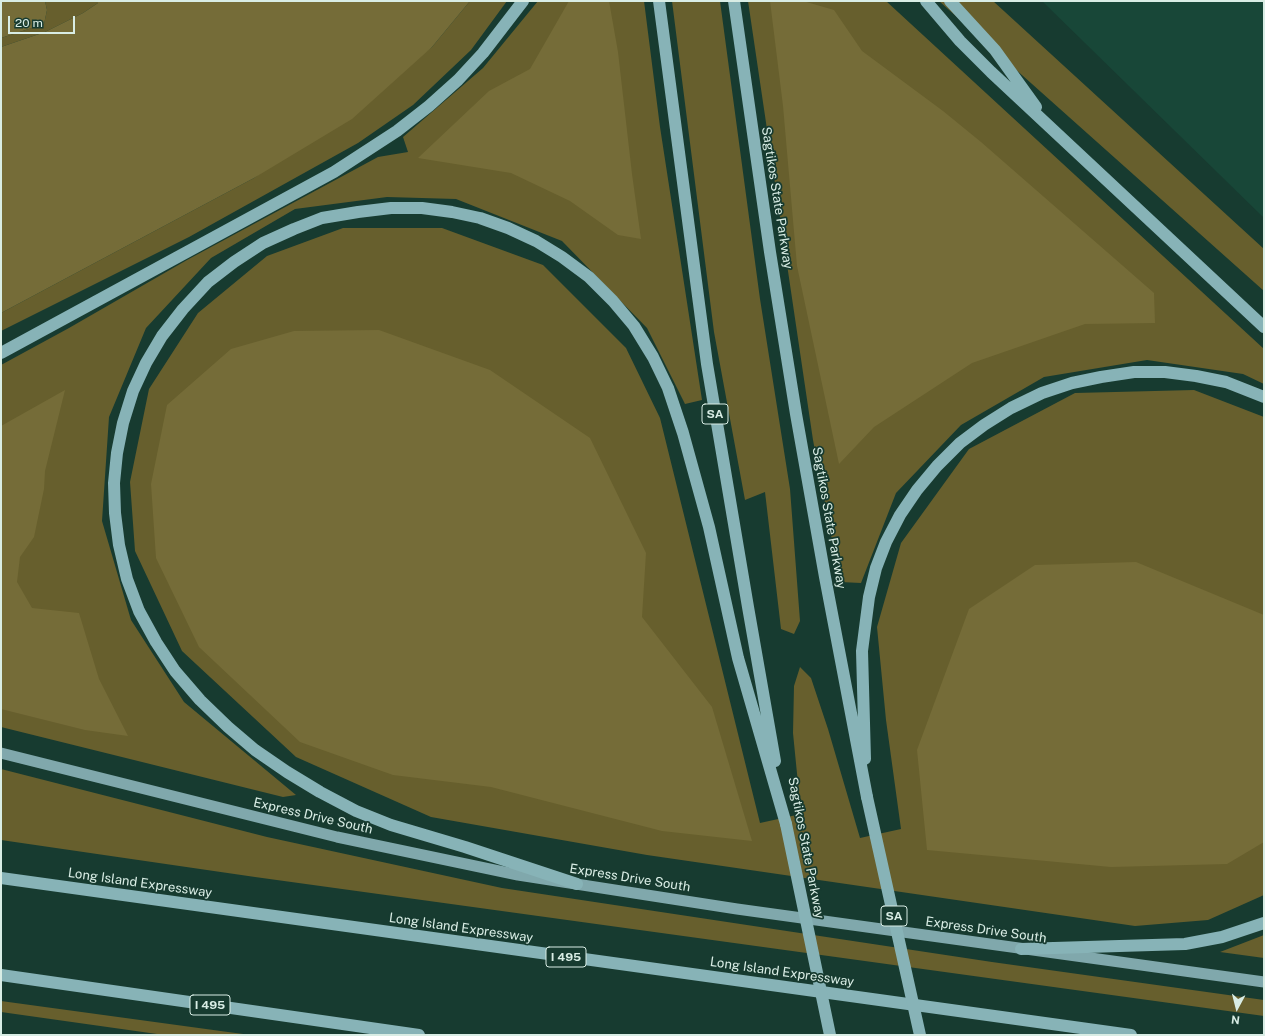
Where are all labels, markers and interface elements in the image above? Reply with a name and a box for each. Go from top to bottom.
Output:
scale bar [10,8,77,34]
text: 20 m [15,16,43,30]
street label: Sagtikos State Parkway [758,126,796,270]
road number: SA [702,404,728,424]
street label: Sagtikos State Parkway [809,446,849,590]
street label: Sagtikos State Parkway [785,776,827,920]
street label: Express Drive South [252,795,374,837]
street label: Express Drive South [569,861,691,895]
street label: Long Island Expressway [67,865,213,901]
road number: SA [881,906,907,926]
street label: Long Island Expressway [388,910,534,946]
street label: Express Drive South [925,914,1047,946]
road number: I 495 [546,947,586,967]
street label: Long Island Expressway [709,954,855,990]
north arrow [1217,988,1257,1028]
road number: I 495 [190,995,230,1015]
text: N [1231,1013,1241,1026]

